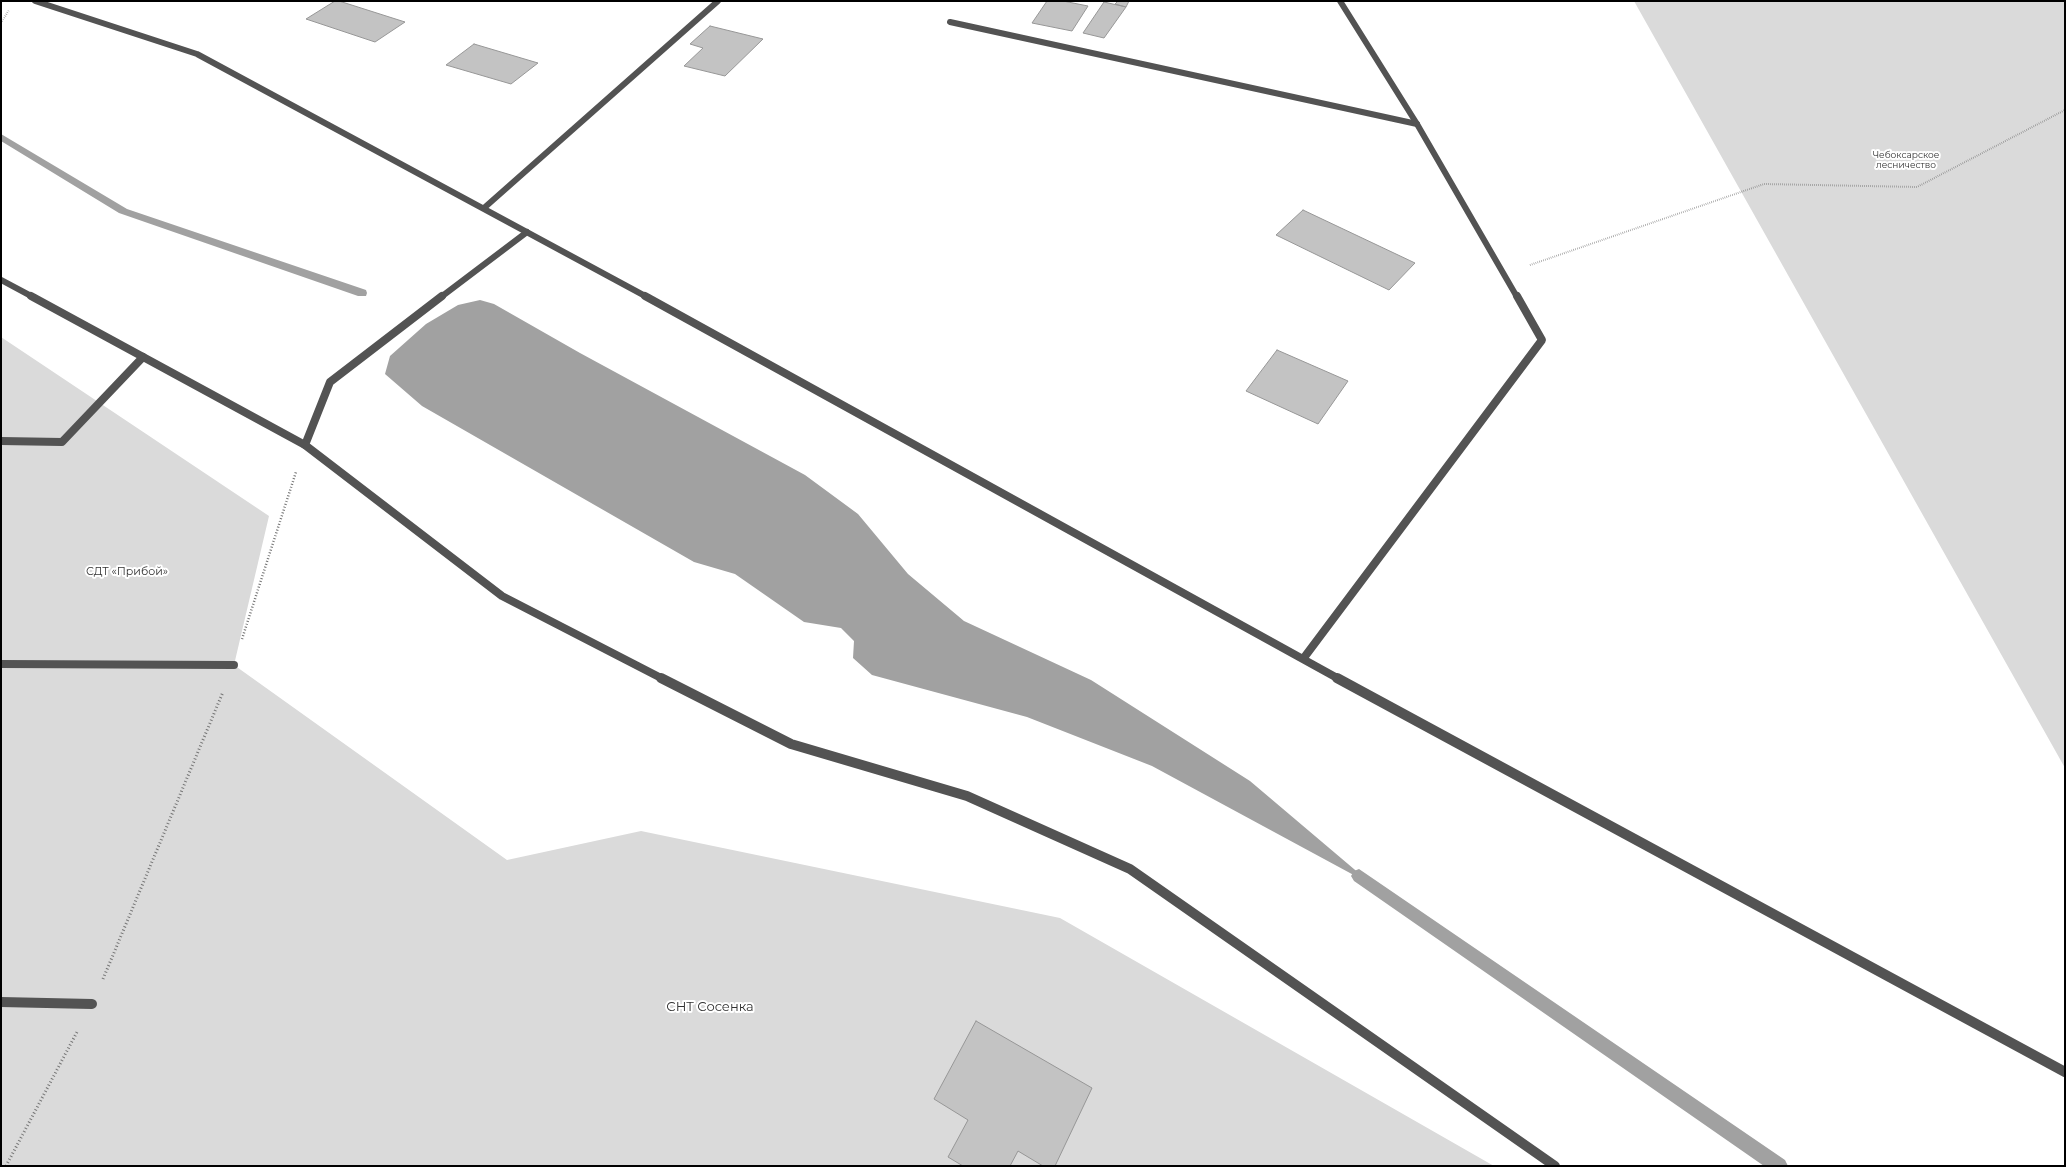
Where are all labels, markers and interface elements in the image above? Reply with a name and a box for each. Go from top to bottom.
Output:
park label: Чебоксарское лесничество [1873,150,1939,171]
park label: СДТ «Прибой» [86,565,168,579]
park label: СНТ Сосенка [666,999,754,1015]

